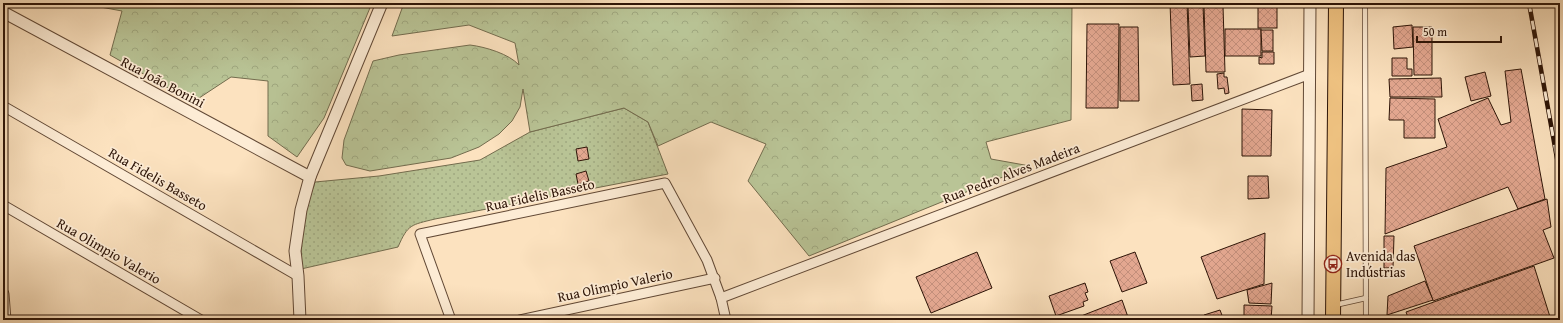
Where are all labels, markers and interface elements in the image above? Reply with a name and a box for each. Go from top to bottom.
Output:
scale bar [1417,18,1501,44]
text: 50 m [1423,23,1447,40]
street label: Rua João Bonini [118,51,209,113]
street label: Rua Pedro Alves Madeira [940,137,1083,208]
street label: Rua Fidelis Basseto [105,143,211,215]
street label: Rua Fidelis Basseto [484,174,596,216]
street label: Rua Olimpio Valerio [53,213,165,289]
place label: Avenida das Indústrias [1346,246,1416,282]
bus stop icon: Avenida das Indústrias [1323,254,1343,274]
street label: Rua Olimpio Valerio [556,263,674,307]

